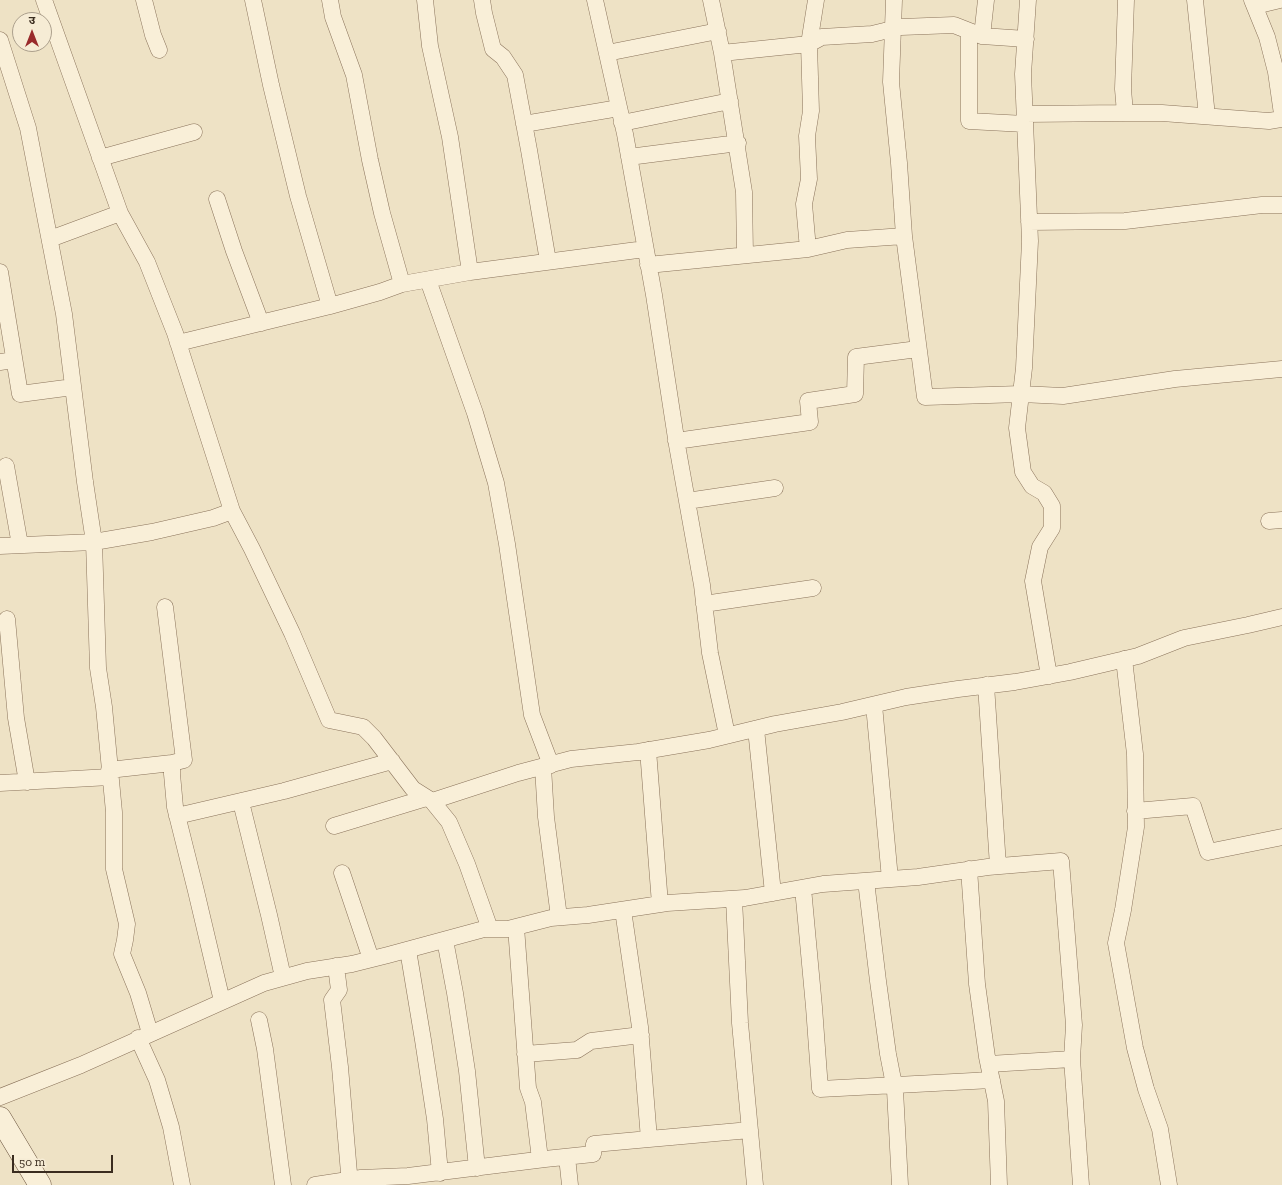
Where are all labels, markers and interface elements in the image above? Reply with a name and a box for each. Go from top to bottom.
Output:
north arrow [12,12,52,52]
text: उ [29,14,35,27]
scale bar [14,1147,115,1173]
text: 50 m [19,1155,45,1169]

